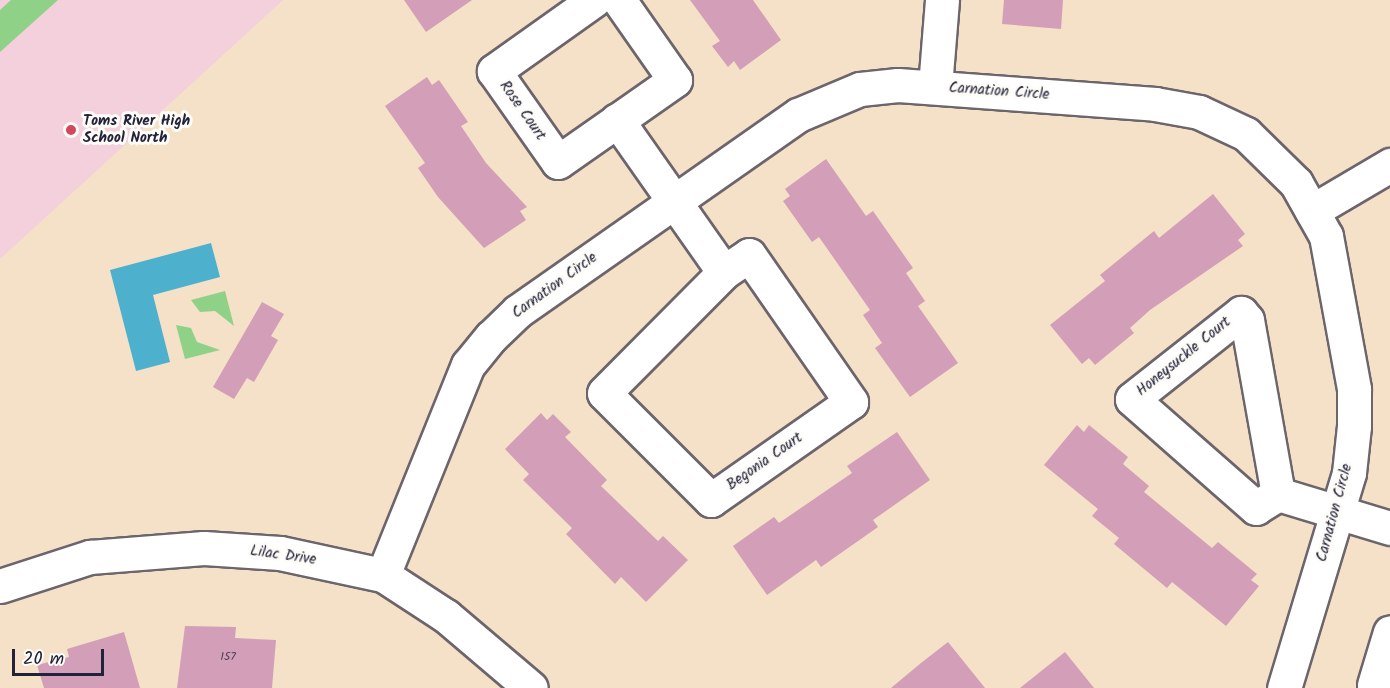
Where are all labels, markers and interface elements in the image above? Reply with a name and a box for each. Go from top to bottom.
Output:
street label: Rose Court [495,78,549,144]
street label: Carnation Circle [948,80,1050,104]
place label: Toms River High School North [83,112,190,147]
marker: Toms River High School North [64,123,78,137]
street label: Carnation Circle [509,249,601,323]
street label: Honeysuckle Court [1133,313,1235,401]
street label: Begonia Court [724,429,806,495]
street label: Carnation Circle [1313,462,1357,564]
street label: Lilac Drive [249,542,317,570]
scale bar [15,637,106,675]
text: 20 m [23,645,64,674]
house number: 157 [220,650,236,664]

